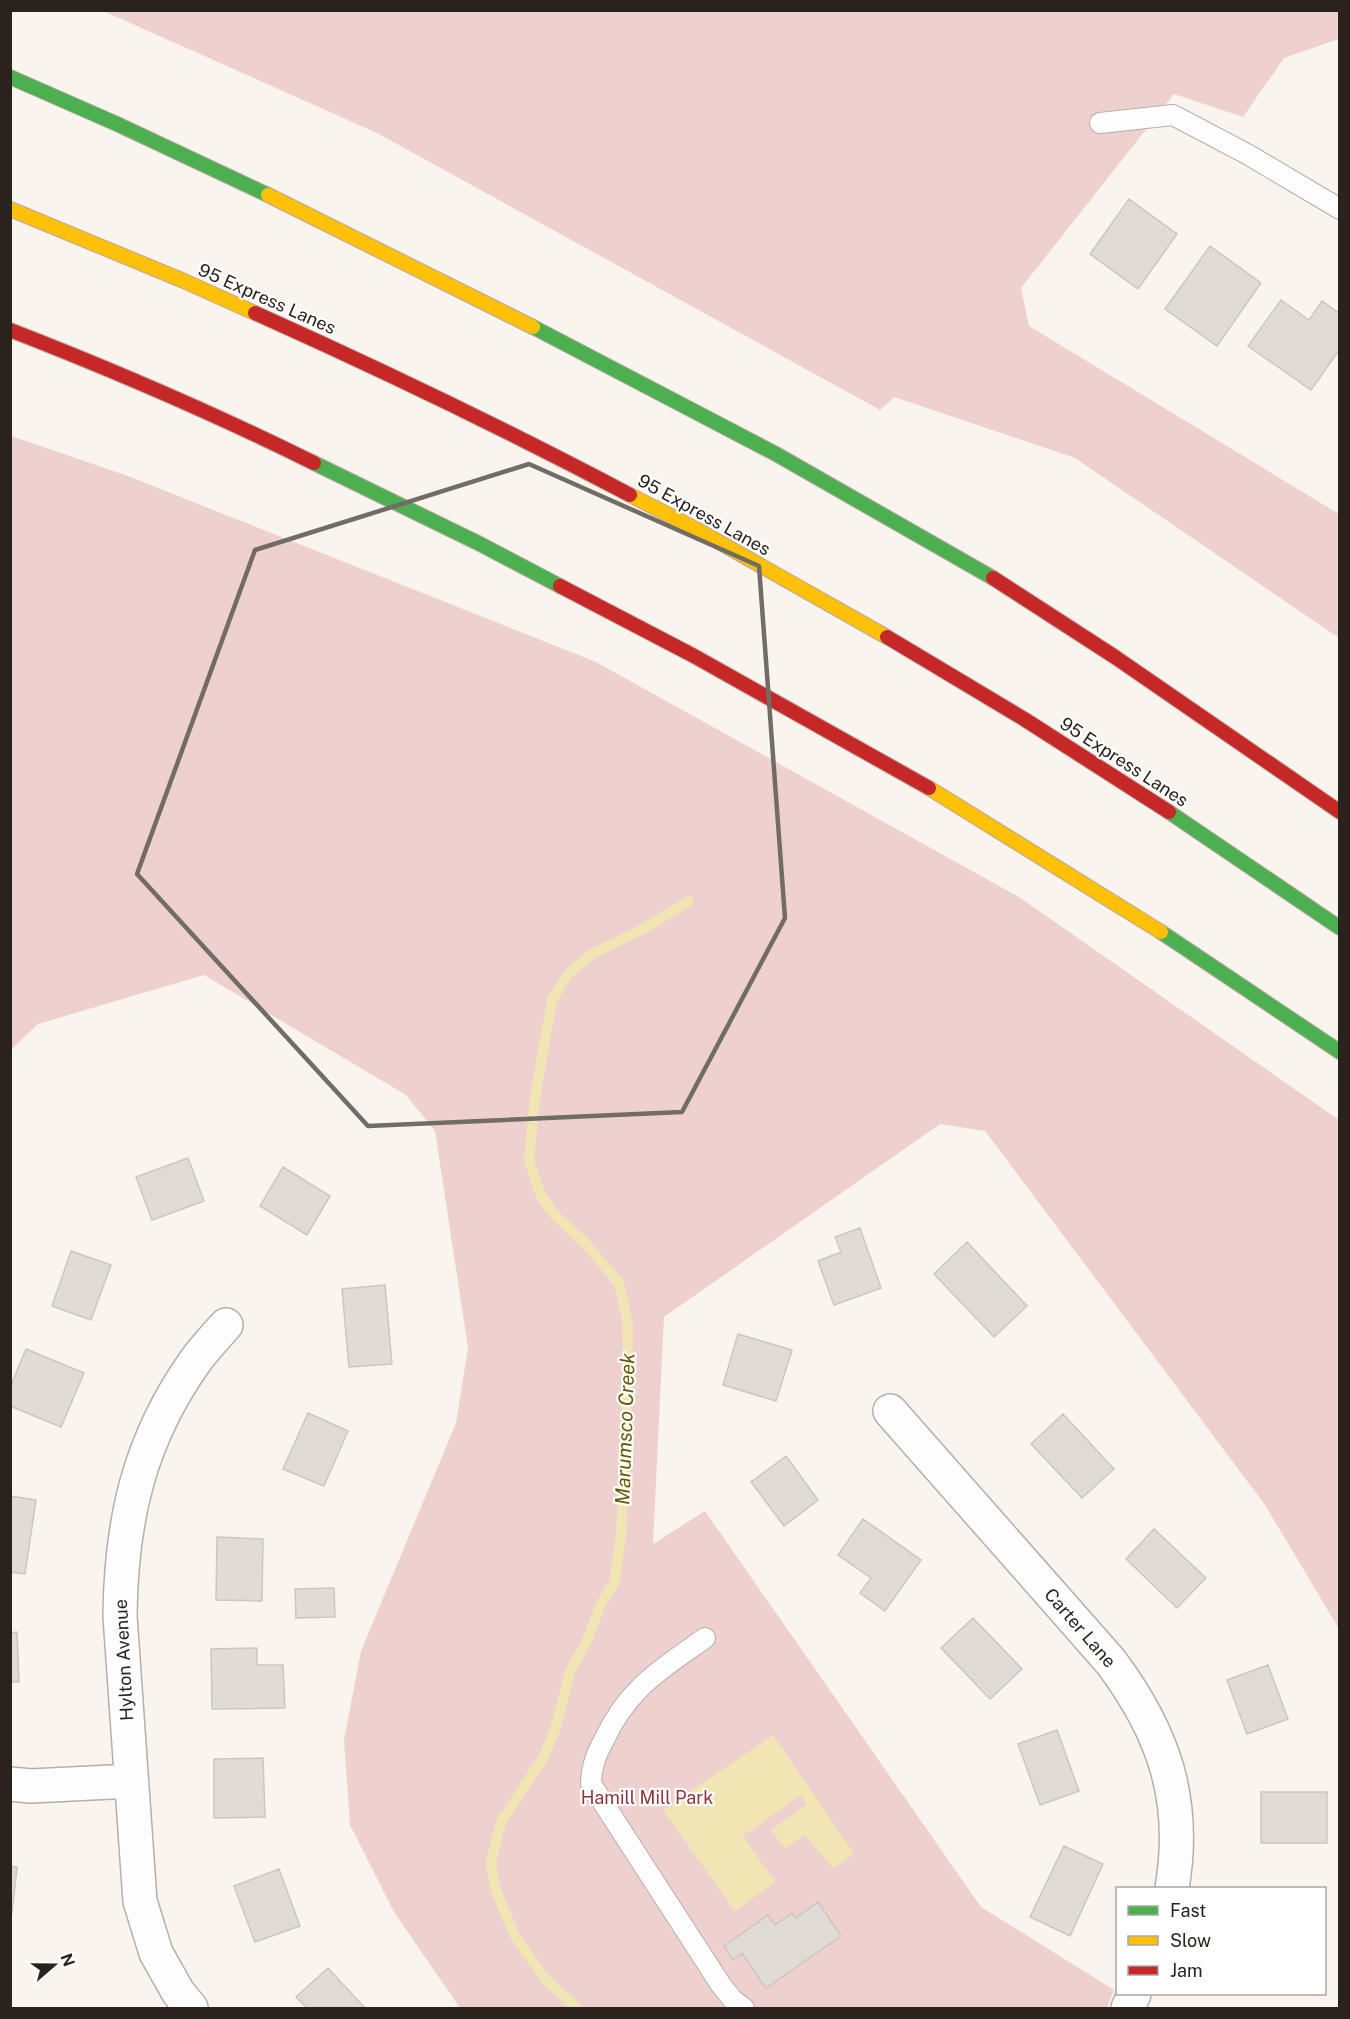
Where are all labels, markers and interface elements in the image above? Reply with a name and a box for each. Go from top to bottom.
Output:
street label: 95 Express Lanes [195,259,339,338]
street label: 95 Express Lanes [634,469,774,560]
street label: 95 Express Lanes [1056,712,1192,811]
water label: Marumsco Creek [610,1352,640,1505]
street label: Carter Lane [1040,1584,1120,1672]
street label: Hylton Avenue [110,1599,137,1721]
park label: Hamill Mill Park [581,1787,713,1808]
legend [1116,1887,1326,1995]
text: Fast [1170,1900,1206,1921]
text: Slow [1170,1930,1211,1951]
north arrow [24,1935,84,1995]
text: N [57,1951,79,1969]
text: Jam [1170,1960,1203,1981]

